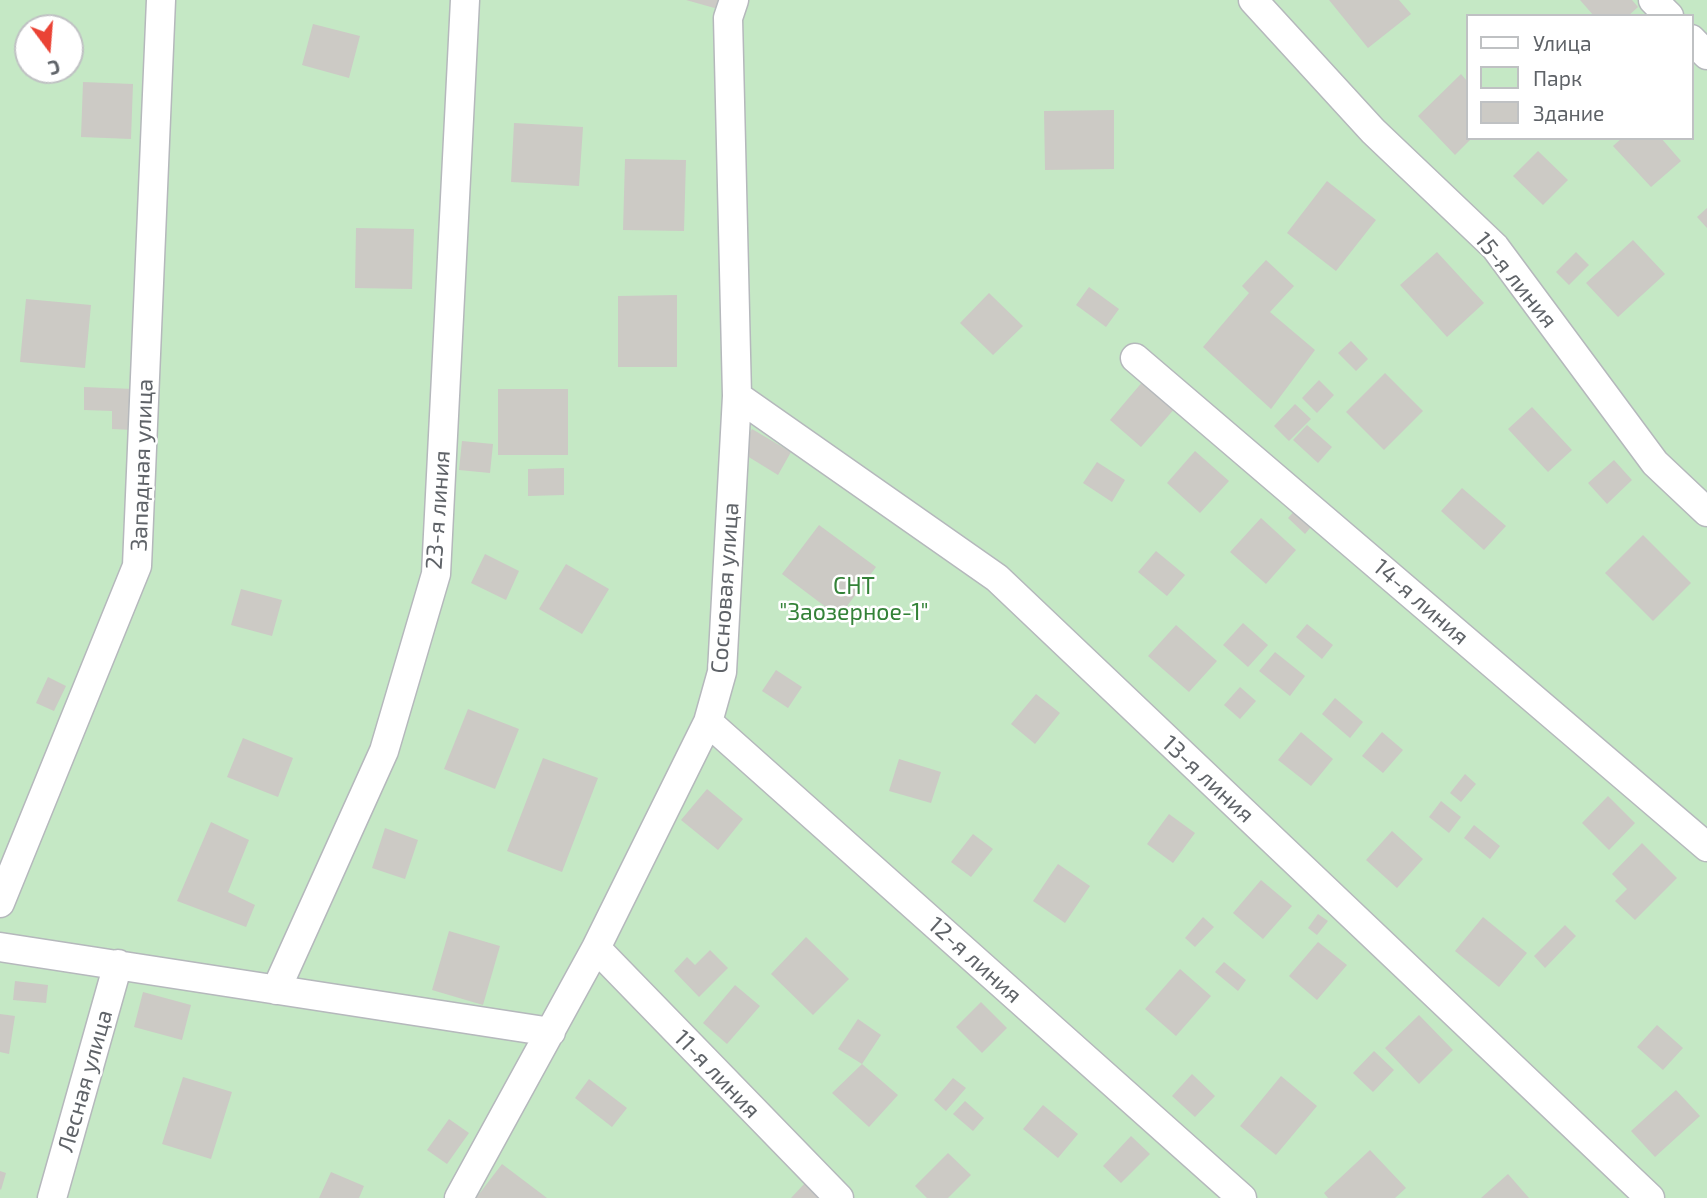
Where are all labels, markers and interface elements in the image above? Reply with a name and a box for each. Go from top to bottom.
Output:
north arrow [14,14,84,84]
legend [1466,14,1693,140]
text: Улица [1533,30,1592,55]
text: С [46,55,63,80]
text: Парк [1533,65,1582,90]
text: Здание [1533,100,1604,125]
street label: 15-я линия [1469,227,1563,333]
street label: Западная улица [125,378,159,552]
street label: 23-я линия [420,449,456,571]
street label: Сосновая улица [705,502,745,674]
street label: 14-я линия [1368,553,1474,651]
park label: СНТ "Заозерное-1" [779,572,929,626]
street label: 13-я линия [1156,729,1260,829]
street label: 12-я линия [923,911,1027,1009]
street label: Лесная улица [52,1007,118,1155]
street label: 11-я линия [668,1024,766,1124]

